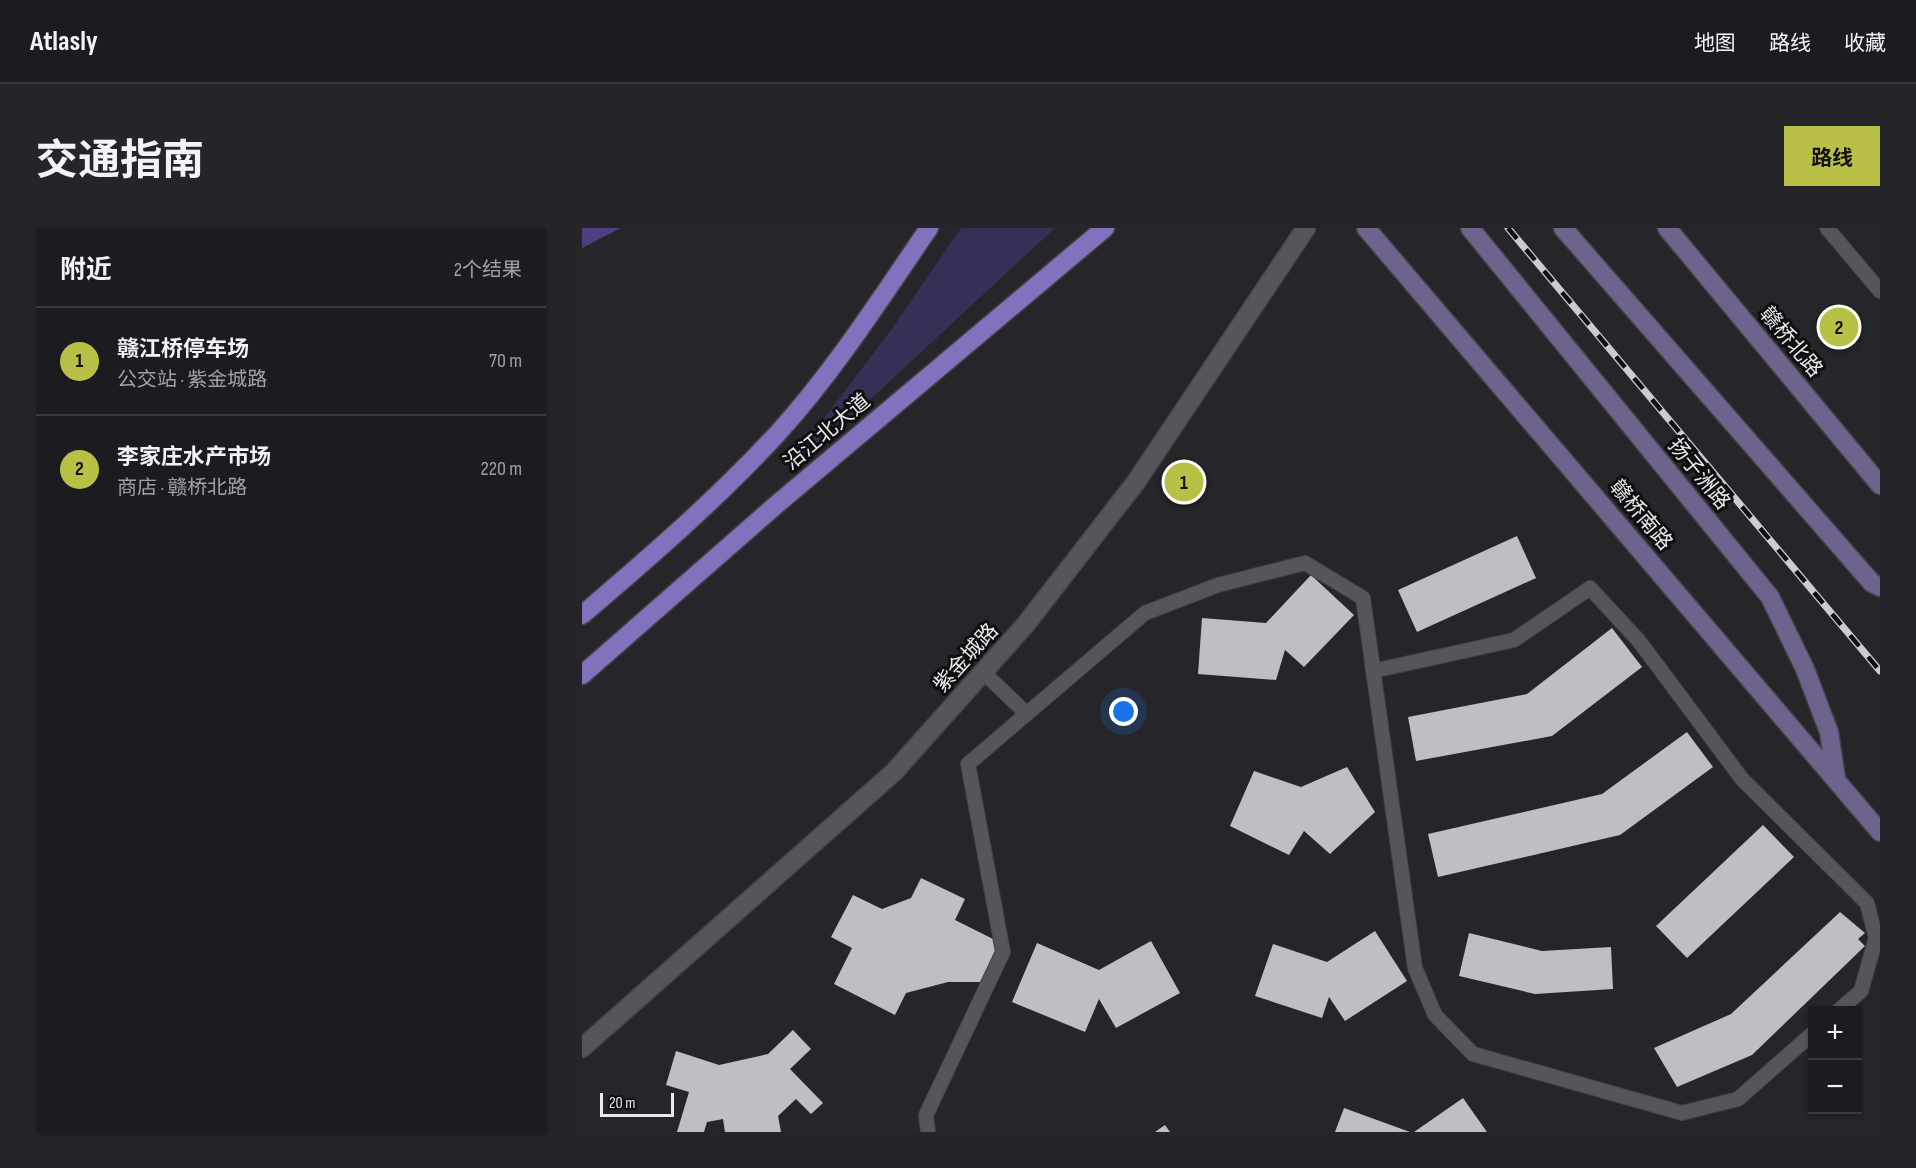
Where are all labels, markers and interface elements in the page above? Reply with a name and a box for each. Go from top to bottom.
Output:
text: Atlasly [30,25,98,58]
text: 地图 [1694,31,1736,56]
text: 路线 [1769,31,1811,56]
text: 收藏 [1844,31,1886,56]
button: 路线 [1784,126,1880,186]
text: 交通指南 [36,136,204,187]
text: 附近 [60,255,112,286]
text: 2个结果 [454,258,522,282]
street label: 赣桥北路 [1754,302,1828,382]
pin: 2 [1820,304,1858,350]
text: 赣江桥停车场 [117,336,249,363]
text: 1 [76,349,83,373]
text: 70 m [489,349,522,373]
text: 公交站 · 紫金城路 [117,368,267,392]
street label: 沿江北大道 [779,389,875,475]
street label: 扬子洲路 [1663,433,1735,515]
text: 李家庄水产市场 [117,444,271,471]
text: 2 [75,457,84,481]
text: 220 m [481,457,522,481]
pin: 1 [1164,460,1204,504]
street label: 赣桥南路 [1604,475,1678,555]
text: 商店 · 赣桥北路 [117,476,247,500]
street label: 紫金城路 [929,618,1003,698]
your location [1109,697,1138,726]
map controls [1808,1006,1862,1114]
button: + [1808,1006,1862,1060]
button: − [1808,1060,1862,1114]
scale bar [600,1090,674,1118]
text: 20 m [609,1094,636,1113]

